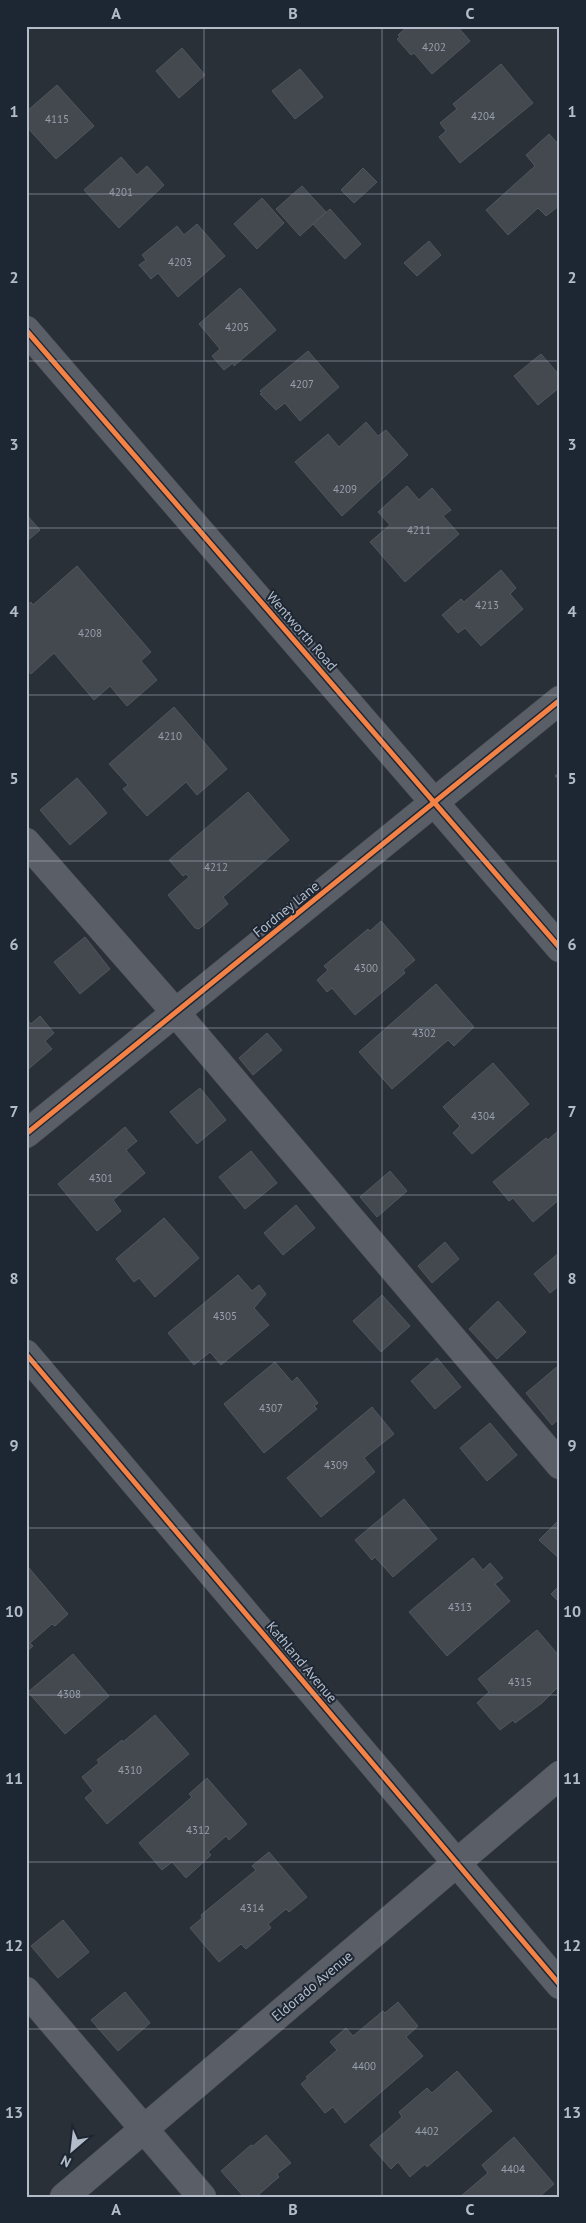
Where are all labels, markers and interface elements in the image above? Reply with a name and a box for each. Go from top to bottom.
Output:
text: A [111,3,121,23]
text: B [288,3,298,23]
text: C [466,3,475,23]
house number: 4202 [422,40,446,54]
text: 1 [9,101,19,121]
text: 1 [567,101,577,121]
house number: 4204 [471,109,495,123]
house number: 4115 [45,112,69,126]
house number: 4201 [109,185,133,199]
house number: 4203 [168,255,192,269]
text: 2 [9,267,19,287]
text: 2 [567,267,577,287]
house number: 4205 [225,320,249,334]
house number: 4207 [290,377,314,391]
text: 3 [9,434,19,454]
text: 3 [567,434,577,454]
house number: 4209 [333,482,357,496]
house number: 4211 [407,523,431,537]
street label: Wentworth Road [263,588,341,674]
house number: 4213 [475,598,499,612]
text: 4 [9,601,19,621]
text: 4 [567,601,577,621]
house number: 4208 [78,626,102,640]
house number: 4210 [158,729,182,743]
text: 5 [9,768,19,788]
text: 5 [567,768,577,788]
house number: 4212 [204,860,228,874]
street label: Fordney Lane [249,877,323,941]
text: 6 [9,934,19,954]
text: 6 [567,934,577,954]
house number: 4300 [354,961,378,975]
house number: 4302 [412,1026,436,1040]
text: 7 [9,1101,19,1121]
text: 7 [567,1101,577,1121]
house number: 4304 [471,1109,495,1123]
house number: 4301 [89,1171,113,1185]
text: 8 [9,1268,19,1288]
text: 8 [567,1268,577,1288]
house number: 4305 [213,1309,237,1323]
house number: 4307 [259,1401,283,1415]
text: 9 [9,1435,19,1455]
text: 9 [567,1435,577,1455]
house number: 4309 [324,1458,348,1472]
house number: 4313 [448,1600,472,1614]
text: 10 [5,1601,23,1621]
text: 10 [563,1601,581,1621]
street label: Kathland Avenue [263,1618,341,1706]
house number: 4315 [508,1675,532,1689]
house number: 4308 [57,1687,81,1701]
house number: 4310 [118,1763,142,1777]
text: 11 [5,1768,23,1788]
text: 11 [563,1768,581,1788]
house number: 4312 [186,1823,210,1837]
house number: 4314 [240,1901,264,1915]
text: 12 [5,1935,23,1955]
text: 12 [563,1935,581,1955]
street label: Eldorado Avenue [268,1947,356,2025]
house number: 4400 [352,2059,376,2073]
text: 13 [5,2102,23,2122]
text: 13 [563,2102,581,2122]
house number: 4402 [415,2124,439,2138]
north arrow [48,2126,98,2176]
text: N [58,2151,74,2172]
house number: 4404 [501,2162,525,2176]
text: A [111,2199,121,2219]
text: B [288,2199,298,2219]
text: C [466,2199,475,2219]

